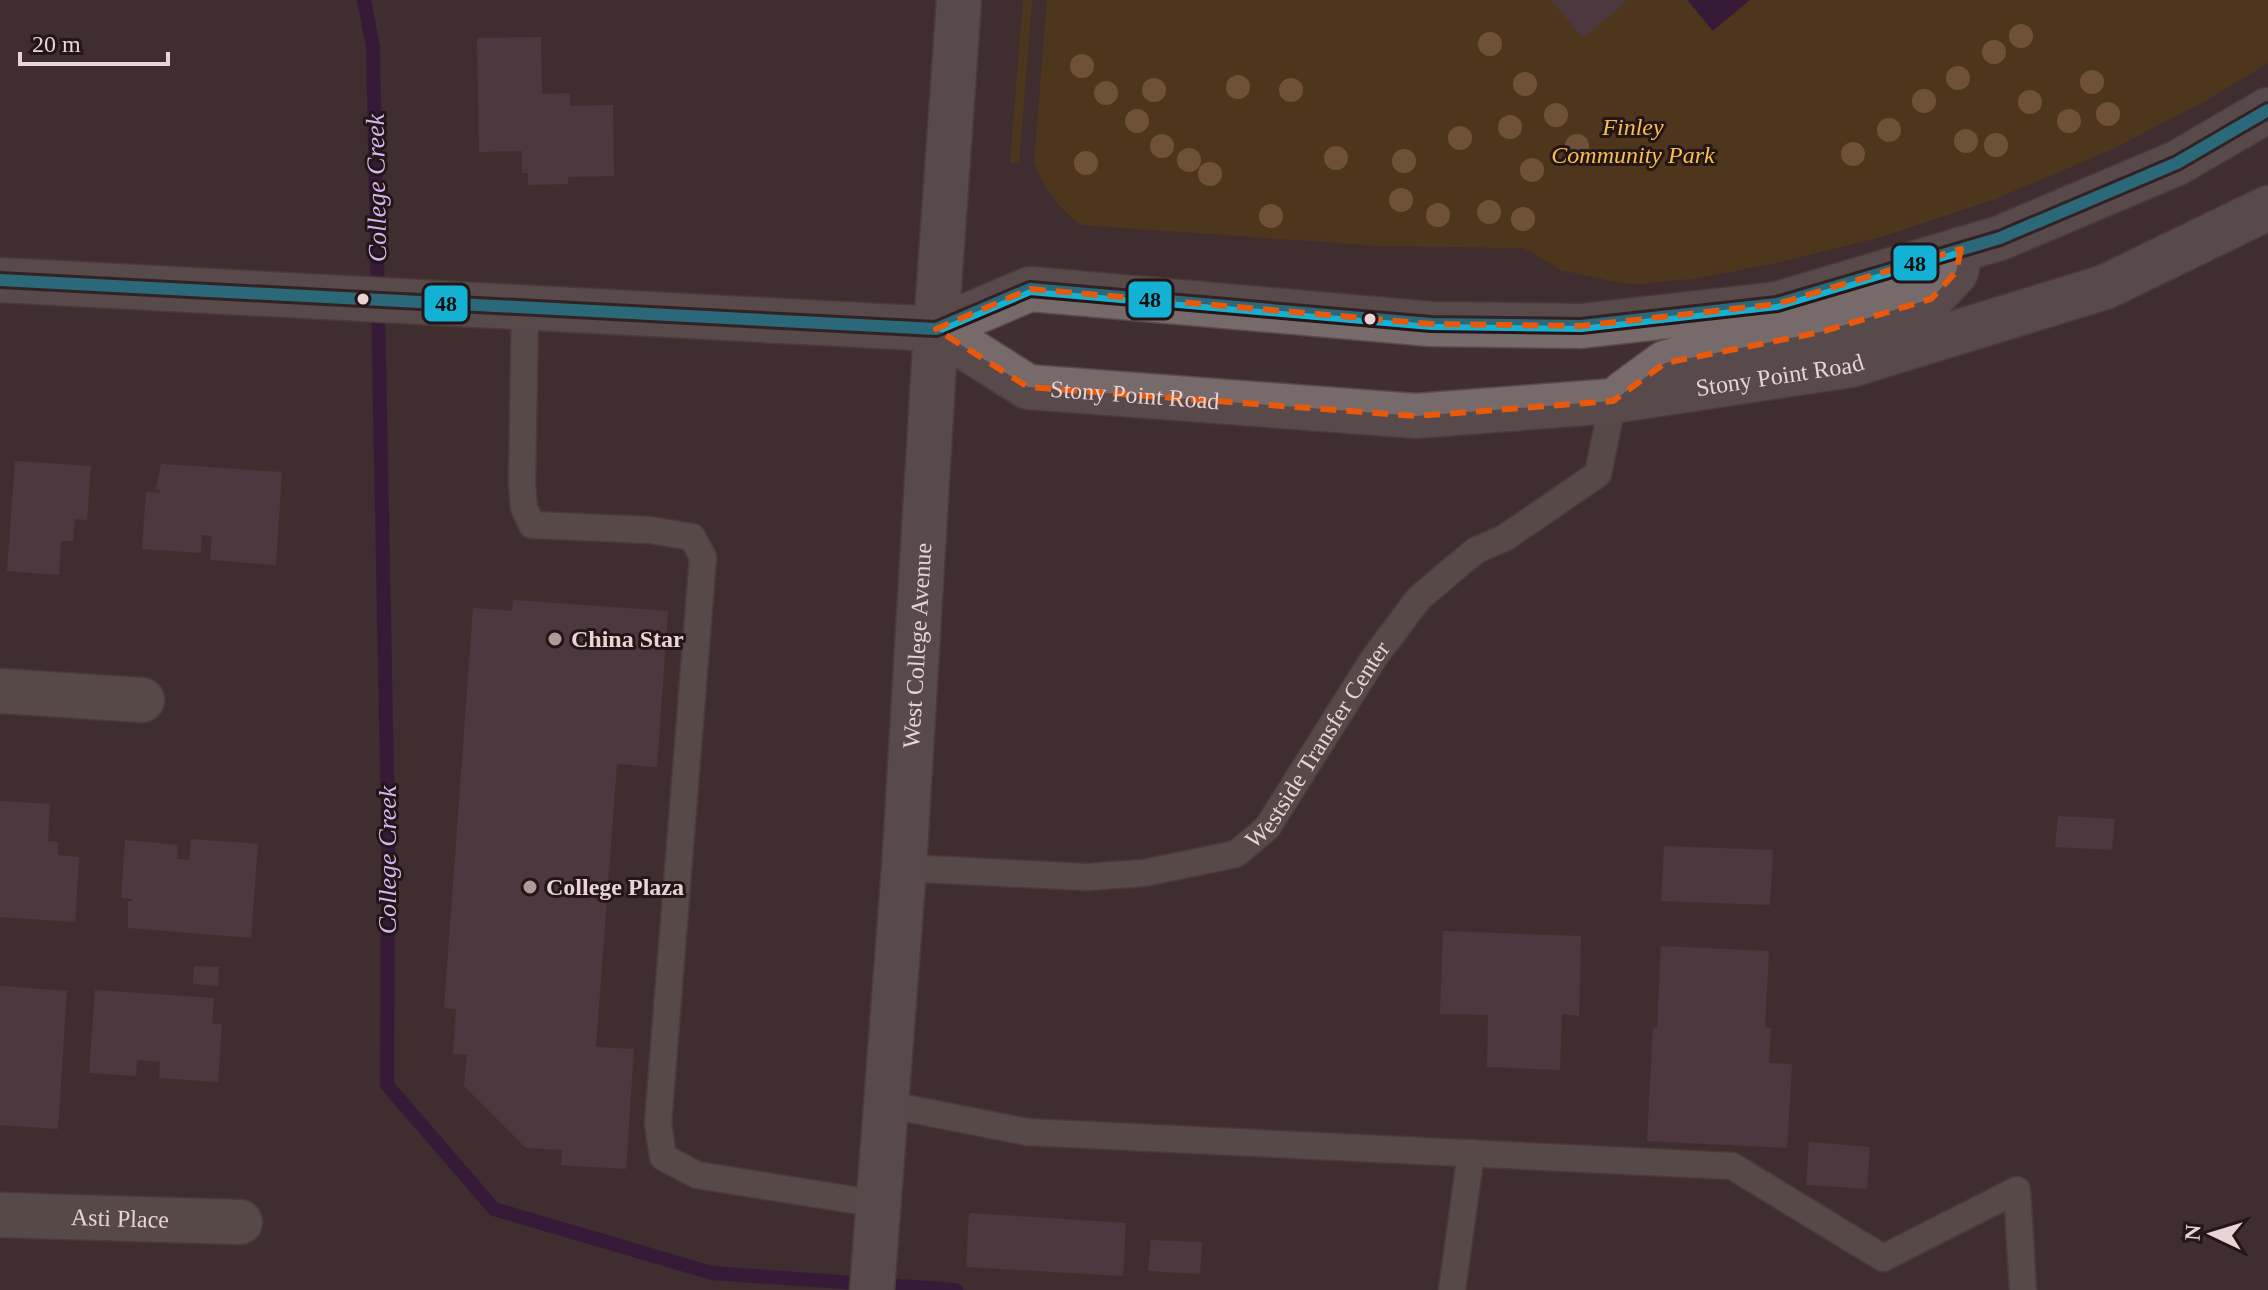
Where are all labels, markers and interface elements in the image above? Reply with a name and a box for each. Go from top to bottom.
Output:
scale bar [20,16,168,66]
text: 20 m [32,31,81,57]
water label: College Creek [361,113,392,262]
park label: Finley Community Park [1551,114,1715,168]
line badge: 48 [1892,244,1938,282]
text: 48 [1904,251,1926,276]
line badge: 48 [1127,280,1173,319]
line badge: 48 [423,284,469,323]
text: 48 [1139,287,1161,312]
unlabelled marker [355,291,371,307]
text: 48 [435,291,457,316]
unlabelled marker [1362,311,1378,327]
street label: Stony Point Road [1694,349,1867,401]
street label: Stony Point Road [1050,376,1220,414]
street label: West College Avenue [898,542,936,749]
place label: China Star [571,626,684,652]
marker: China Star [546,630,564,648]
street label: Westside Transfer Center [1240,636,1395,853]
water label: College Creek [373,785,402,934]
place label: College Plaza [546,874,684,900]
marker: College Plaza [521,878,539,896]
north arrow [2172,1194,2252,1274]
street label: Asti Place [71,1204,169,1233]
text: N [2180,1224,2206,1241]

